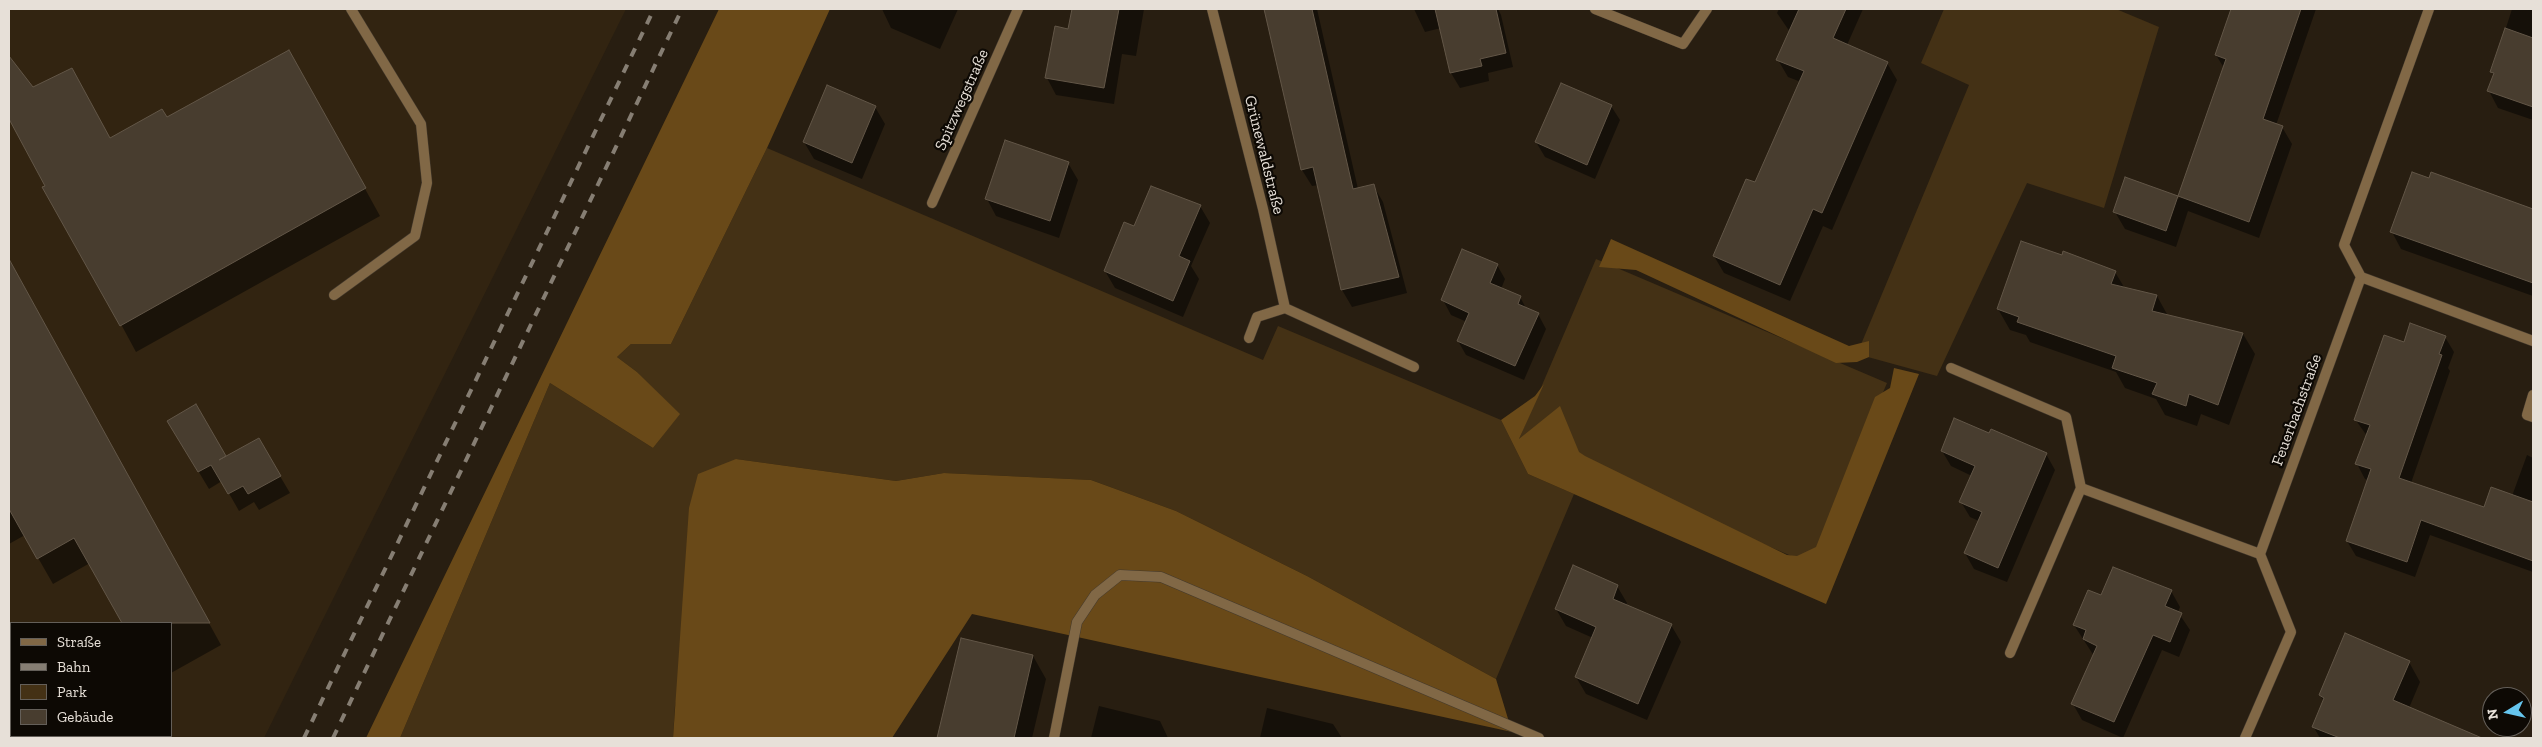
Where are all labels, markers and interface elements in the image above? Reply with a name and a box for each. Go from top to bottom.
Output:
street label: Spitzwegstraße [931,46,993,154]
street label: Grünewaldstraße [1240,94,1288,216]
street label: Feuerbachstraße [2268,352,2326,468]
legend [10,622,172,737]
text: Straße [57,633,101,651]
text: Bahn [57,658,90,676]
text: Park [57,683,87,701]
north arrow [2482,687,2532,737]
text: Gebäude [57,708,113,726]
text: N [2483,708,2502,721]

